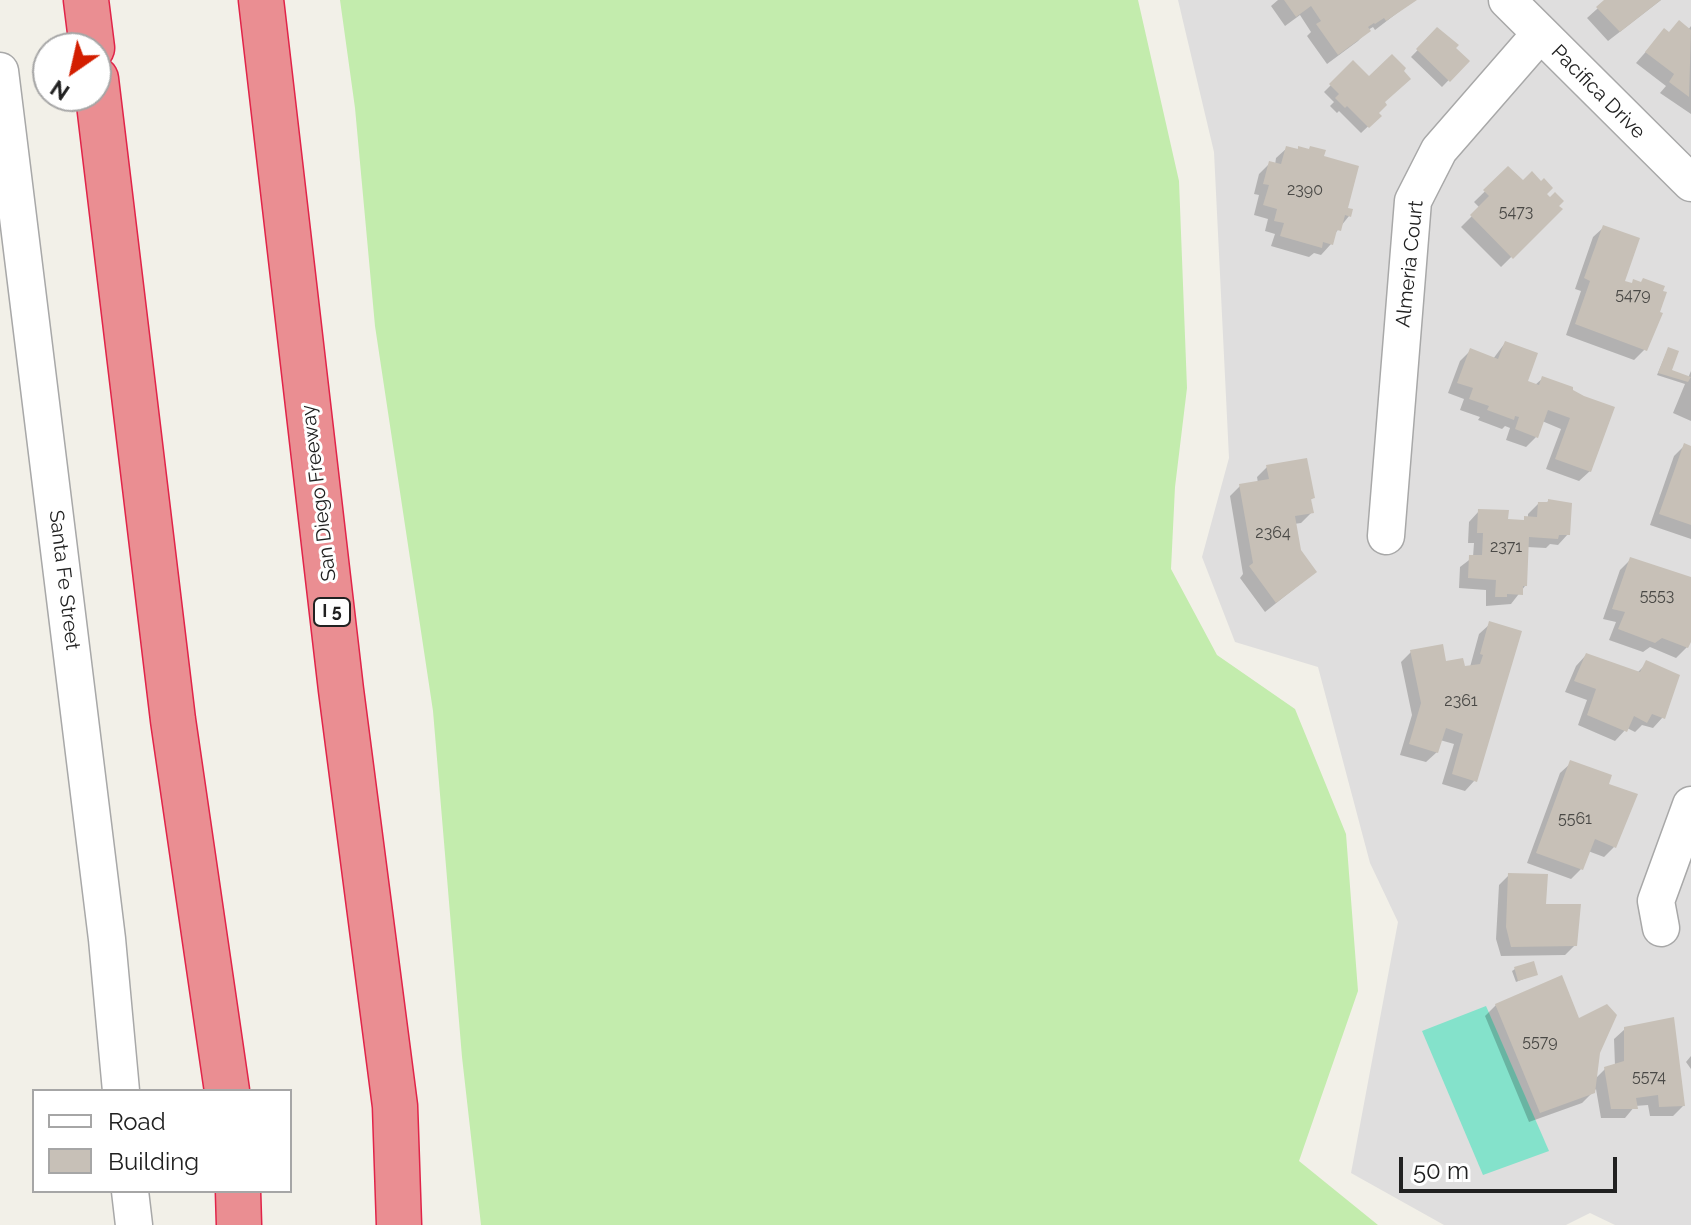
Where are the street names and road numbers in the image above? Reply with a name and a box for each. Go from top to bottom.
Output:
street label: Pacifica Drive [1546,40,1650,144]
street label: Almeria Court [1391,199,1429,329]
street label: San Diego Freeway [296,403,342,583]
street label: Santa Fe Street [44,509,84,651]
road number: I 5 [314,598,350,626]

